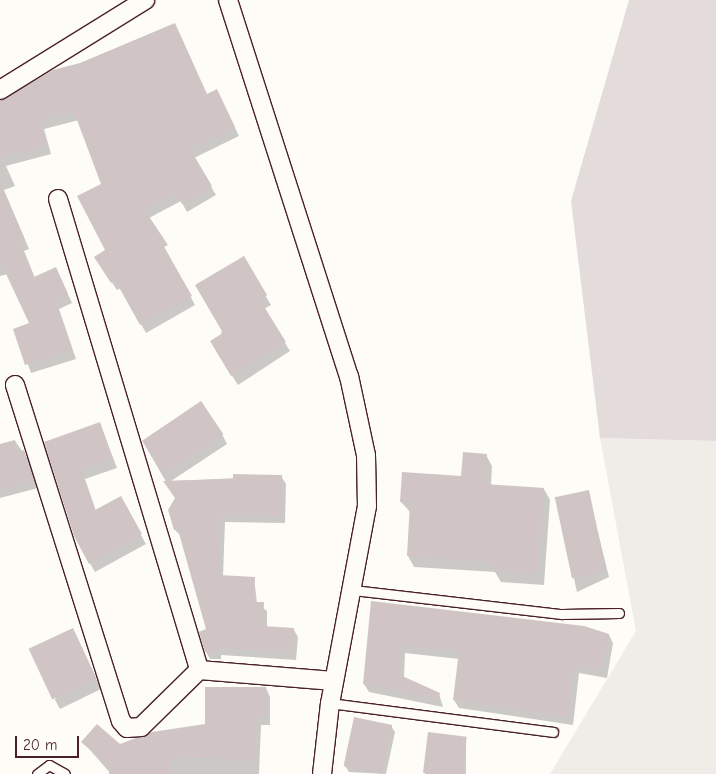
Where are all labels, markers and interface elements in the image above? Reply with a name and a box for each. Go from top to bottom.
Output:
scale bar [18,726,81,758]
text: 20 m [23,736,57,754]

